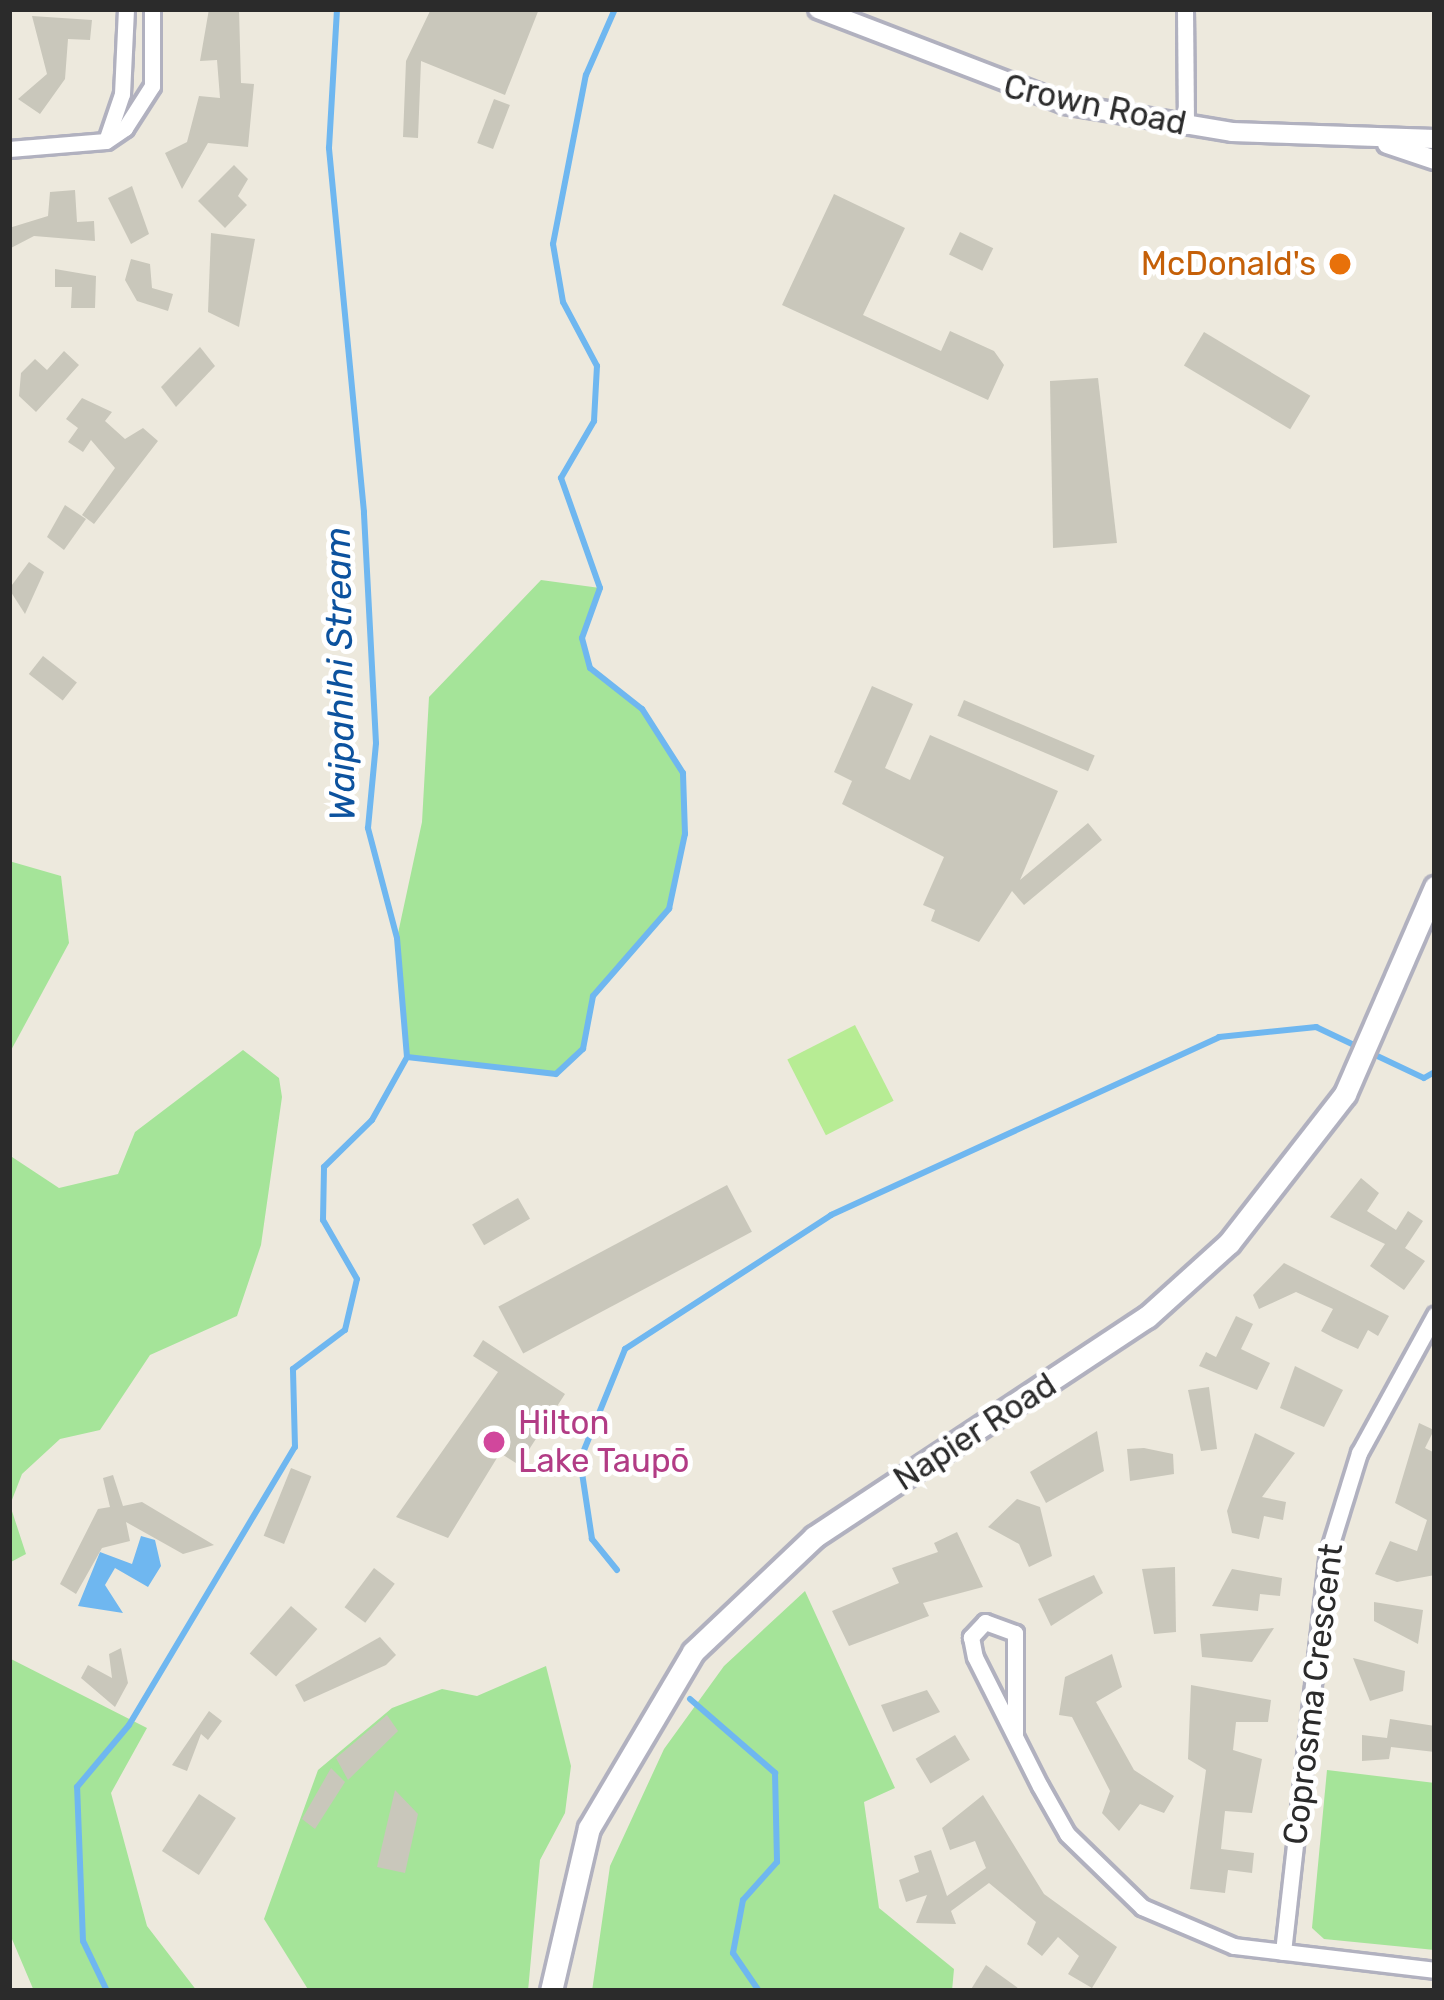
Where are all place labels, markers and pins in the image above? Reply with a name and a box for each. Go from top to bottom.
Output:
place label: McDonald's [1141,244,1316,284]
marker: McDonald's [1327,251,1353,277]
place label: Hilton Lake Taupō [518,1403,690,1481]
marker: Hilton Lake Taupō [481,1429,507,1455]

